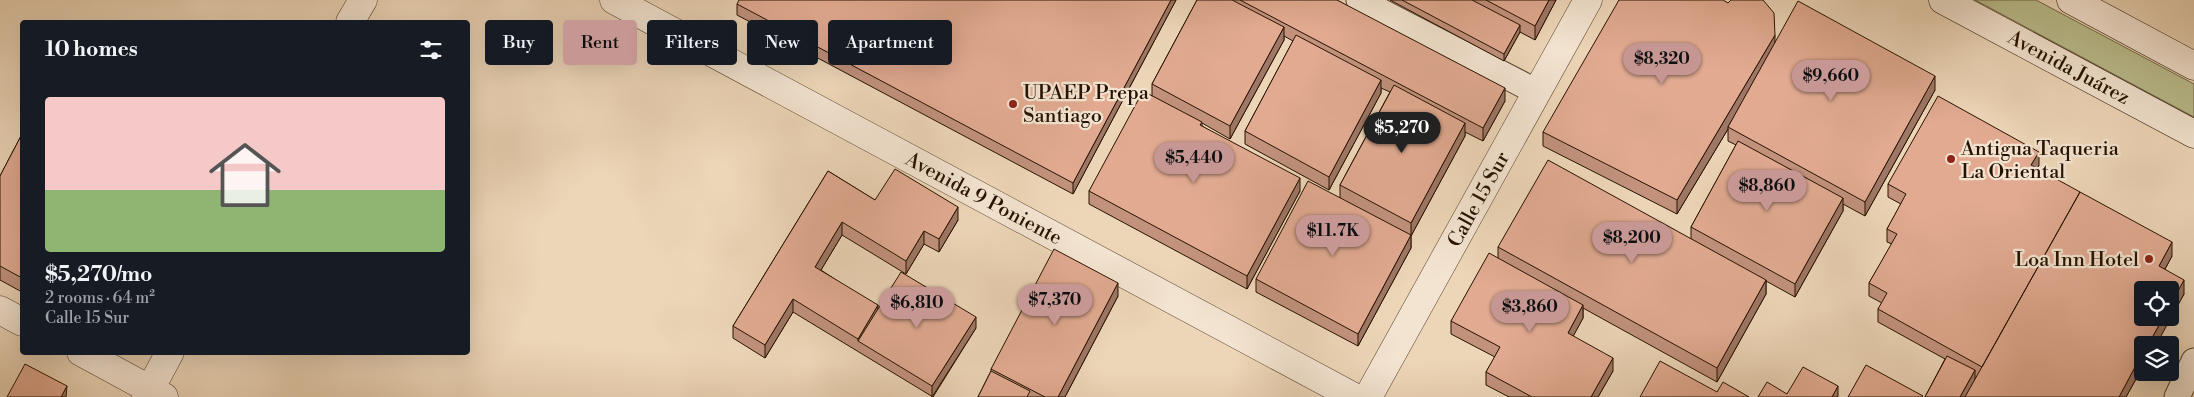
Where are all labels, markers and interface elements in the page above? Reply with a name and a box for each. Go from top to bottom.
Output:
chip: Buy [485,20,553,65]
chip: Rent [563,20,637,65]
chip: Filters [647,20,737,65]
chip: New [747,20,818,65]
chip: Apartment [828,20,952,65]
street label: Avenida Juárez [2002,25,2134,111]
icon: filters [417,36,445,64]
text: 10 homes [45,37,138,63]
pin: $8,320 [1621,42,1703,85]
text: $8,320 [1634,49,1690,69]
pin: $9,660 [1790,59,1872,102]
text: $9,660 [1803,66,1859,86]
place label: UPAEP Prepa Santiago [1023,81,1150,129]
marker: UPAEP Prepa Santiago [1007,98,1019,110]
pin: $5,270 [1361,112,1443,154]
text: $5,270 [1375,118,1429,138]
icon: home [200,130,290,220]
place label: Antigua Taqueria La Oriental [1960,137,2120,185]
pin: $5,440 [1153,142,1235,184]
street label: Avenida 9 Poniente [900,147,1066,251]
street label: Calle 15 Sur [1443,147,1516,252]
text: $5,440 [1165,148,1223,168]
marker: Antigua Taqueria La Oriental [1945,153,1957,165]
pin: $8,860 [1726,170,1808,212]
text: $8,860 [1739,176,1795,196]
pin: $11.7K [1292,214,1374,257]
text: $11.7K [1307,221,1359,241]
pin: $8,200 [1591,222,1673,264]
text: $8,200 [1603,228,1661,248]
place label: Loa Inn Hotel [2015,248,2139,273]
marker: Loa Inn Hotel [2143,253,2155,265]
text: $5,270/mo [45,262,152,288]
map controls [2134,281,2179,381]
button: locate [2134,281,2179,326]
pin: $7,370 [1014,284,1096,326]
pin: $6,810 [876,286,958,329]
text: 2 rooms · 64 m² [45,288,155,308]
text: $7,370 [1029,290,1081,310]
pin: $3,860 [1489,290,1571,333]
text: $6,810 [890,293,944,313]
text: $3,860 [1502,297,1558,317]
text: Calle 15 Sur [45,308,129,328]
button: layers [2134,336,2179,381]

